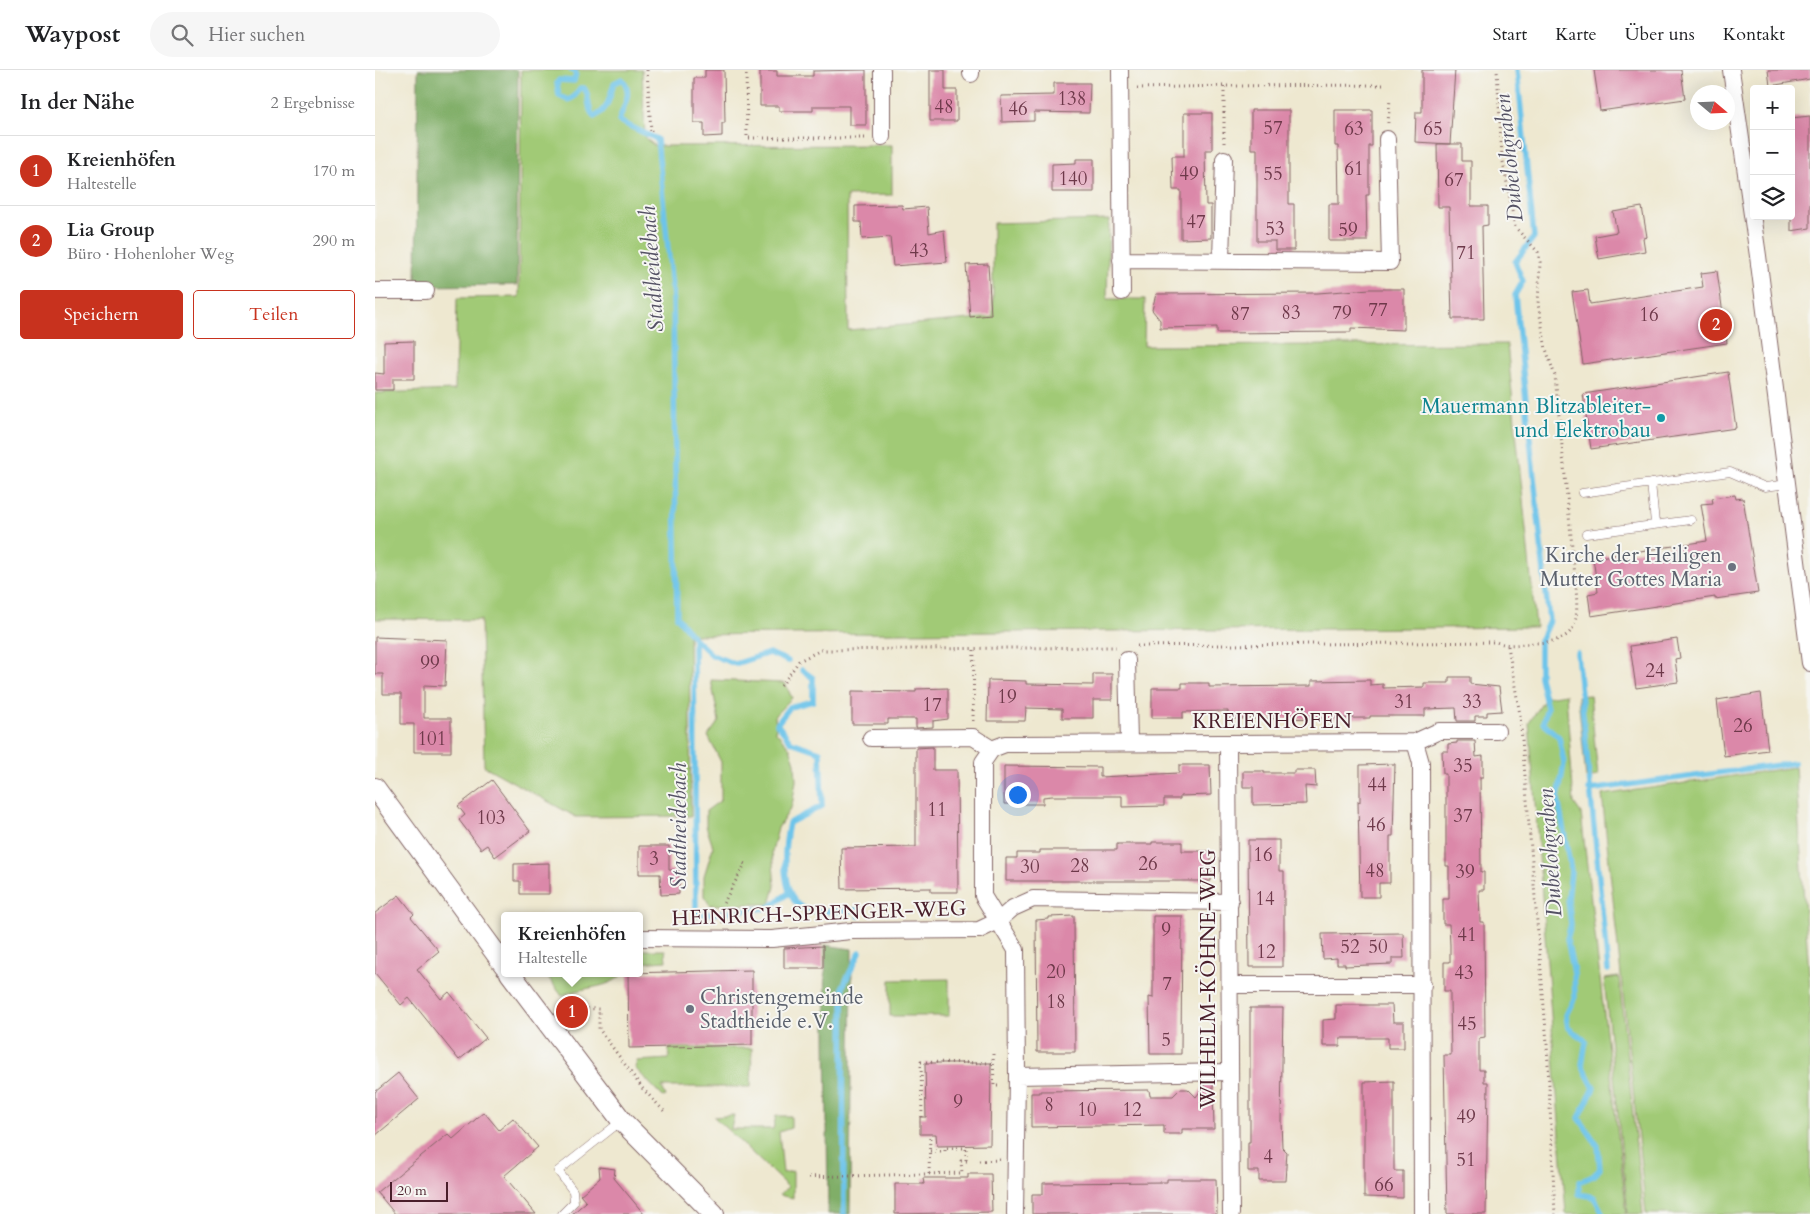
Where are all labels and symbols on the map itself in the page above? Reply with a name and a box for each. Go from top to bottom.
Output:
north arrow [1690,85,1735,130]
house number: 138 [1057,86,1087,112]
water label: Dubelohgraben [1487,92,1531,223]
house number: 48 [934,94,954,120]
house number: 46 [1008,96,1028,122]
house number: 57 [1263,115,1283,141]
house number: 63 [1344,116,1364,142]
house number: 65 [1423,116,1443,142]
house number: 61 [1344,156,1364,182]
house number: 49 [1179,161,1199,187]
house number: 55 [1263,161,1283,187]
house number: 140 [1058,166,1088,192]
house number: 67 [1444,167,1464,193]
water label: Stadtheidebach [633,204,671,333]
house number: 47 [1186,209,1206,235]
house number: 53 [1265,216,1285,242]
house number: 59 [1338,217,1358,243]
house number: 43 [909,238,929,264]
house number: 71 [1456,240,1476,266]
house number: 77 [1368,297,1388,323]
house number: 83 [1281,300,1301,326]
house number: 79 [1332,300,1352,326]
house number: 87 [1230,301,1250,327]
house number: 16 [1639,302,1659,328]
pin: 2 [1700,306,1732,344]
place label: Mauermann Blitzableiter- und Elektrobau [1421,392,1651,445]
marker: Mauermann Blitzableiter- und Elektrobau [1655,412,1667,424]
place label: Kirche der Heiligen Mutter Gottes Maria [1540,541,1722,594]
marker: Kirche der Heiligen Mutter Gottes Maria [1726,561,1738,573]
house number: 99 [420,650,440,676]
house number: 24 [1645,658,1665,684]
house number: 19 [997,684,1017,710]
house number: 31 [1394,689,1414,715]
house number: 33 [1462,689,1482,715]
house number: 17 [922,692,942,718]
street label: KREIENHÖFEN [1192,707,1352,736]
house number: 26 [1733,713,1753,739]
house number: 101 [417,726,447,752]
house number: 35 [1453,753,1473,779]
water label: Stadtheidebach [664,762,694,889]
house number: 44 [1367,772,1387,798]
your location [1005,782,1031,808]
water label: Dubelohgraben [1531,788,1569,918]
house number: 11 [927,797,947,823]
house number: 37 [1453,803,1473,829]
house number: 103 [476,805,506,831]
house number: 46 [1366,812,1386,838]
house number: 16 [1253,842,1273,868]
house number: 3 [649,846,659,872]
street label: WILHELM-KÖHNE-WEG [1194,849,1223,1110]
house number: 26 [1138,851,1158,877]
house number: 28 [1070,853,1090,879]
house number: 30 [1020,854,1040,880]
house number: 48 [1365,858,1385,884]
house number: 39 [1455,859,1475,885]
house number: 14 [1255,886,1275,912]
street label: HEINRICH-SPRENGER-WEG [671,894,967,933]
house number: 9 [1161,917,1171,943]
house number: 41 [1457,922,1477,948]
house number: 52 [1340,934,1360,960]
house number: 50 [1368,934,1388,960]
house number: 12 [1256,939,1276,965]
house number: 20 [1046,959,1066,985]
house number: 43 [1454,960,1474,986]
house number: 7 [1162,971,1172,997]
place label: Christengemeinde Stadtheide e.V. [700,983,863,1036]
house number: 18 [1046,989,1066,1015]
pin: 1 [556,993,588,1031]
marker: Christengemeinde Stadtheide e.V. [684,1003,696,1015]
house number: 45 [1457,1011,1477,1037]
house number: 5 [1161,1027,1171,1053]
house number: 9 [953,1089,963,1115]
house number: 8 [1044,1092,1054,1118]
house number: 10 [1077,1097,1097,1123]
house number: 12 [1122,1097,1142,1123]
house number: 49 [1456,1104,1476,1130]
house number: 4 [1263,1144,1273,1170]
house number: 51 [1456,1147,1476,1173]
house number: 66 [1374,1172,1394,1198]
scale bar [390,1179,447,1202]

